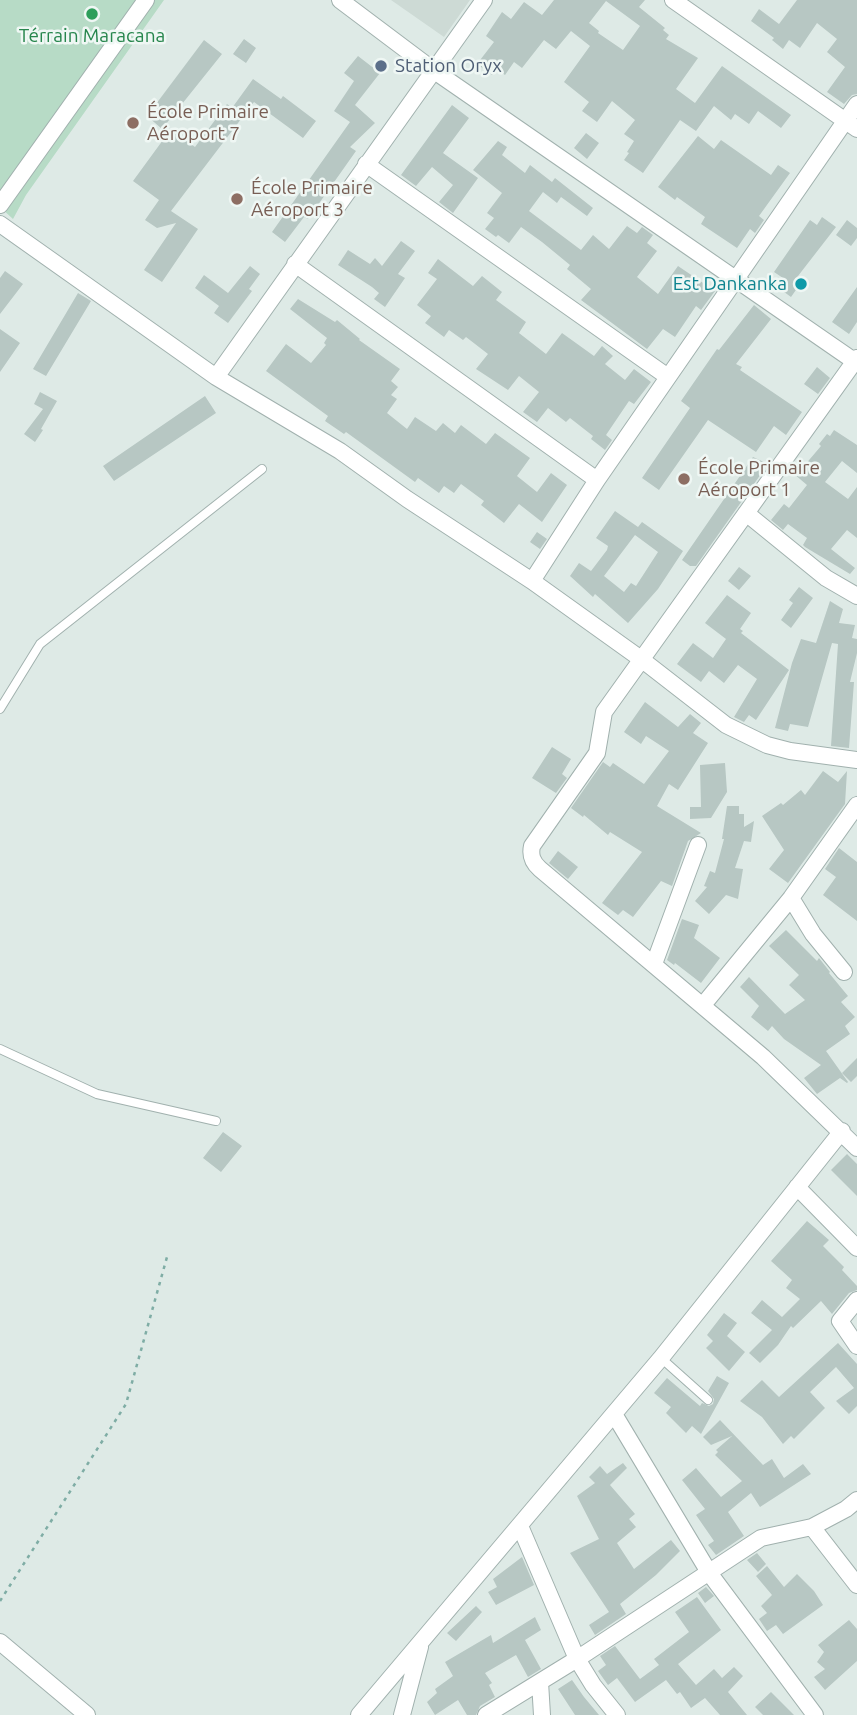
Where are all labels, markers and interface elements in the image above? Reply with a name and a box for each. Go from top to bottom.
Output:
marker: Térrain Maracana [84,6,100,22]
place label: Térrain Maracana [19,25,165,47]
place label: Station Oryx [395,55,502,77]
marker: Station Oryx [373,58,389,74]
place label: École Primaire Aéroport 7 [147,101,269,145]
marker: École Primaire Aéroport 7 [125,115,141,131]
place label: École Primaire Aéroport 3 [251,177,373,221]
marker: École Primaire Aéroport 3 [229,191,245,207]
place label: Est Dankanka [673,273,787,295]
marker: Est Dankanka [793,276,809,292]
place label: École Primaire Aéroport 1 [698,457,820,501]
marker: École Primaire Aéroport 1 [676,471,692,487]

